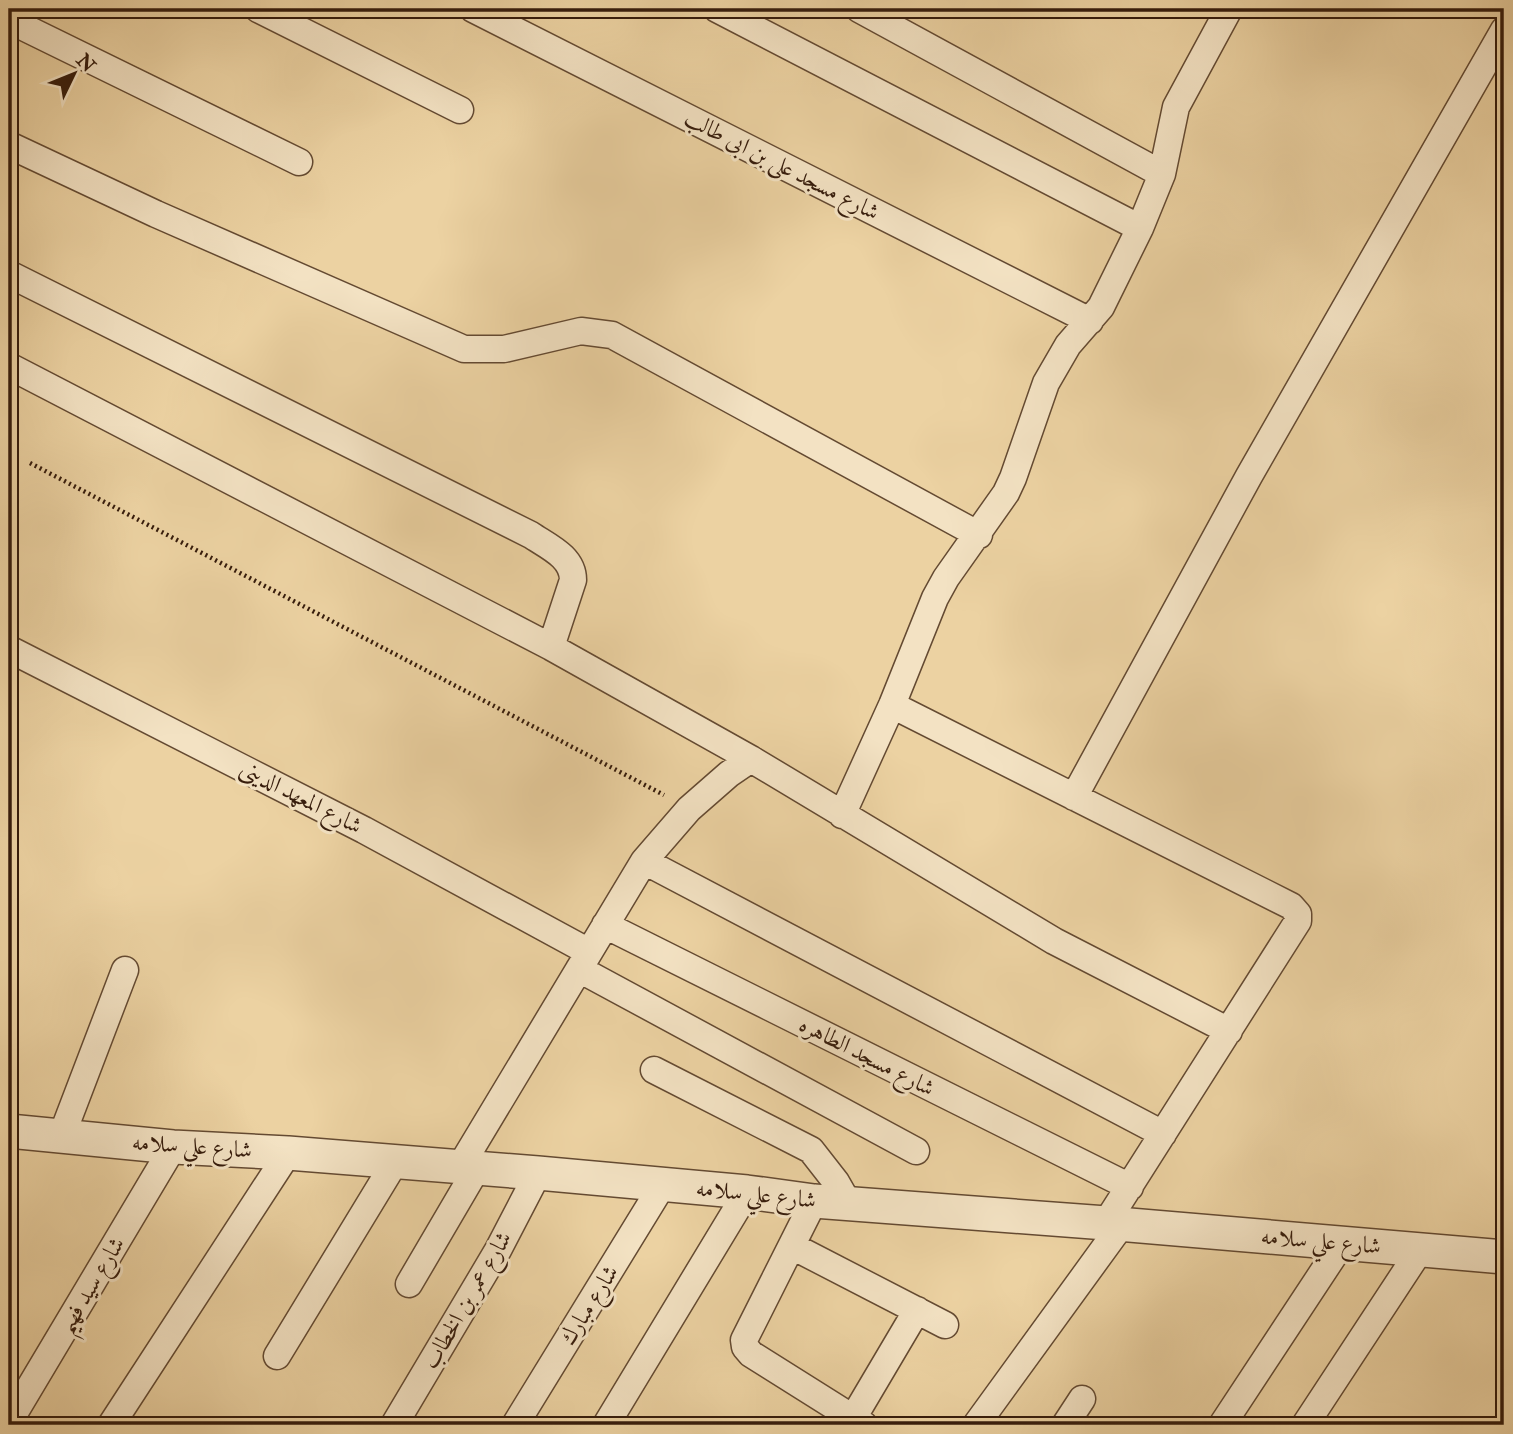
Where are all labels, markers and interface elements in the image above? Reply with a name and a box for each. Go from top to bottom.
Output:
north arrow [38,38,108,108]
text: N [70,48,101,78]
street label: شارع مسجد على بن ابى طالب [677,103,884,231]
street label: شارع المعهد الدينى [233,754,367,845]
street label: شارع مسجد الطاهره [792,1009,940,1107]
street label: شارع علي سلامه [130,1127,253,1173]
street label: شارع علي سلامه [694,1173,817,1223]
street label: شارع علي سلامه [1259,1221,1382,1269]
street label: شارع عمر بن الخطاب [416,1226,523,1377]
street label: شارع سيد فهيم [51,1231,138,1343]
street label: شارع مبارك [553,1260,629,1353]

